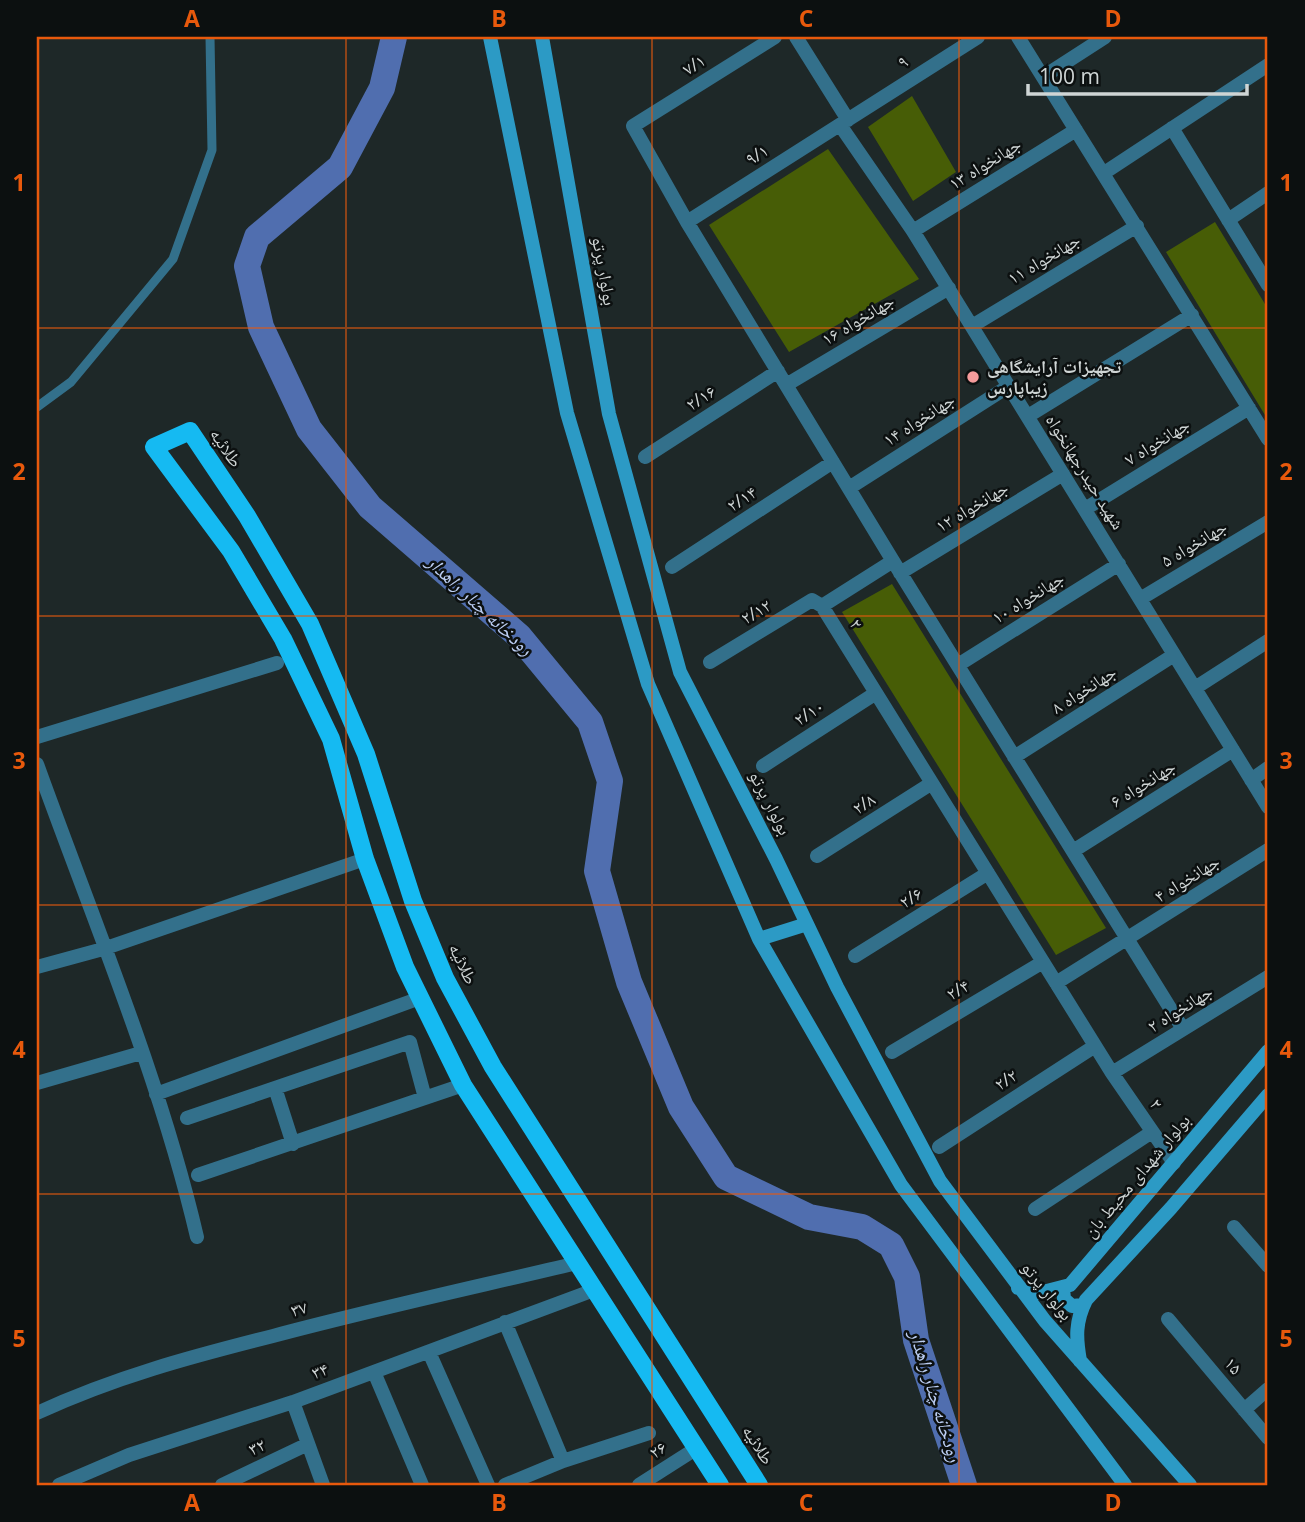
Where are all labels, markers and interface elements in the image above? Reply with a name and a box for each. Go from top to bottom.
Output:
text: A [184,2,200,34]
text: B [491,2,507,34]
text: C [799,2,813,34]
text: D [1104,2,1122,34]
street label: ۷/۱ [677,48,709,80]
street label: ۹ [893,49,912,73]
scale bar [1028,52,1247,96]
text: 100 m [1039,62,1100,90]
street label: جهانخواه ۱۳ [944,132,1025,195]
street label: ۹/۱ [740,138,772,170]
text: 1 [12,166,26,198]
text: 1 [1279,166,1293,198]
street label: جهانخواه ۱۱ [1003,227,1084,289]
street label: بولوار پرتو [587,234,623,307]
street label: جهانخواه ۱۶ [817,288,898,350]
place label: تجهیزات آرایشگاهی زیباپارس [987,354,1121,399]
marker: تجهیزات آرایشگاهی زیباپارس [965,369,981,385]
street label: ۲/۱۶ [681,379,720,416]
street label: جهانخواه ۱۴ [878,387,959,451]
street label: شهید حیدرجهانخواه [1041,409,1131,534]
street label: جهانخواه ۷ [1119,412,1194,471]
street label: طلائیه [205,423,249,472]
text: 2 [12,455,26,487]
text: 2 [1279,455,1293,487]
street label: جهانخواه ۱۲ [931,475,1012,537]
street label: ۲/۱۴ [722,480,761,517]
street label: جهانخواه ۵ [1156,514,1231,572]
water label: رودخانه چنار راهدار [420,547,539,661]
street label: جهانخواه ۱۰ [987,566,1068,629]
street label: ۲/۱۲ [736,593,775,629]
street label: ۲ [845,614,869,633]
street label: جهانخواه ۸ [1046,659,1120,719]
street label: ۲/۱۰ [789,694,828,731]
text: 3 [12,744,26,776]
text: 3 [1279,744,1293,776]
street label: جهانخواه ۶ [1105,754,1180,813]
street label: بولوار پرتو [744,766,797,839]
street label: ۲/۸ [847,787,880,819]
street label: جهانخواه ۴ [1149,849,1224,908]
street label: ۲/۶ [894,881,926,913]
street label: طلائیه [444,939,484,988]
street label: ۲/۴ [942,973,973,1005]
street label: جهانخواه ۲ [1142,979,1217,1038]
text: 4 [12,1033,26,1065]
text: 4 [1279,1033,1293,1065]
street label: ۲/۲ [989,1063,1022,1095]
street label: ۲ [1145,1093,1169,1114]
street label: بولوار شهدای محیط بان [1077,1109,1195,1242]
street label: بولوار پرتو [1016,1256,1079,1325]
street label: ۳۷ [288,1294,310,1322]
text: 5 [12,1322,26,1354]
text: 5 [1279,1322,1293,1354]
water label: رودخانه چنار راهدار [903,1325,968,1465]
street label: ۱۵ [1219,1351,1248,1379]
street label: ۳۴ [308,1356,331,1384]
street label: طلائیه [737,1420,780,1469]
street label: ۳۲ [244,1432,269,1460]
street label: ۲۶ [644,1435,671,1464]
text: A [184,1486,200,1518]
text: B [491,1486,507,1518]
text: C [799,1486,813,1518]
text: D [1104,1486,1122,1518]

